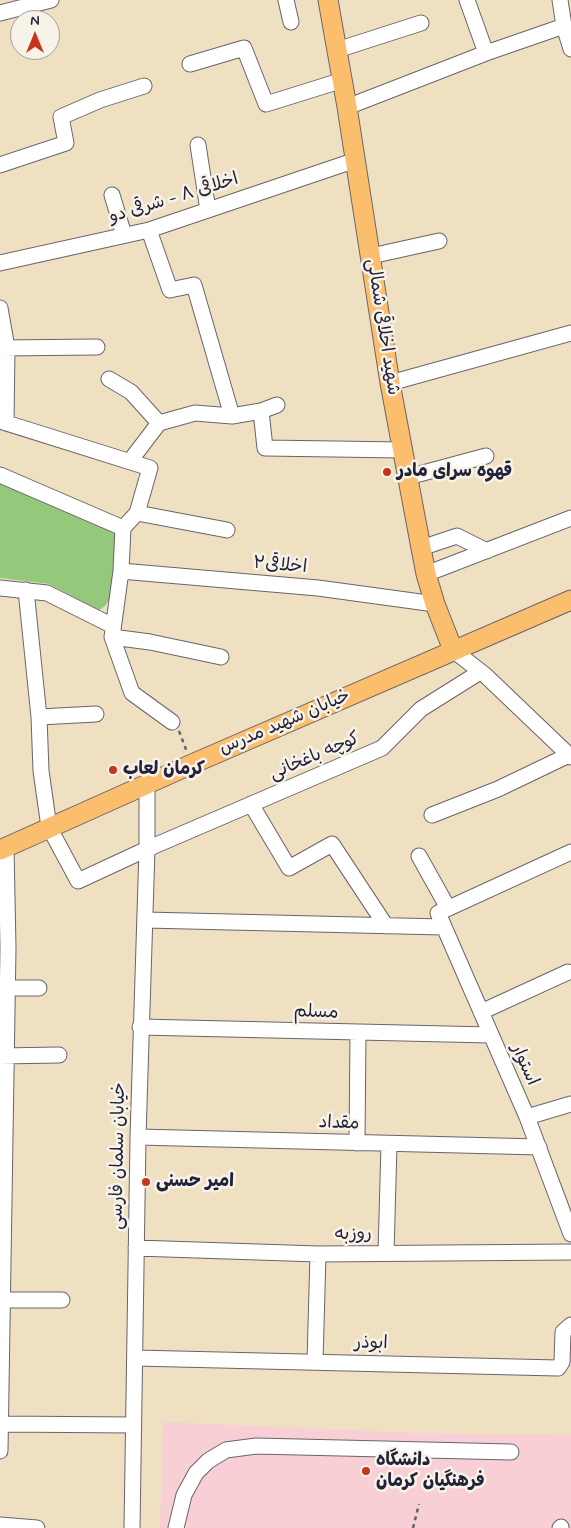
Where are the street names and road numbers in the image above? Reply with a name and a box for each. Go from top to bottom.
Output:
street label: اخلاقی ۸ - شرقی دو [107,169,241,229]
street label: شهید اخلاقی شمالی [361,257,403,397]
street label: اخلاقی۲ [252,553,308,579]
street label: خیابان شهید مدرس [216,686,354,760]
street label: کوچه باغخانی [267,728,363,786]
street label: مسلم [293,1001,339,1025]
street label: استوار [505,1041,543,1089]
street label: خیابان سلمان فارسی [107,1082,131,1230]
street label: مقداد [318,1112,360,1136]
street label: روزبه [334,1224,372,1246]
street label: ابوذر [354,1333,388,1355]

